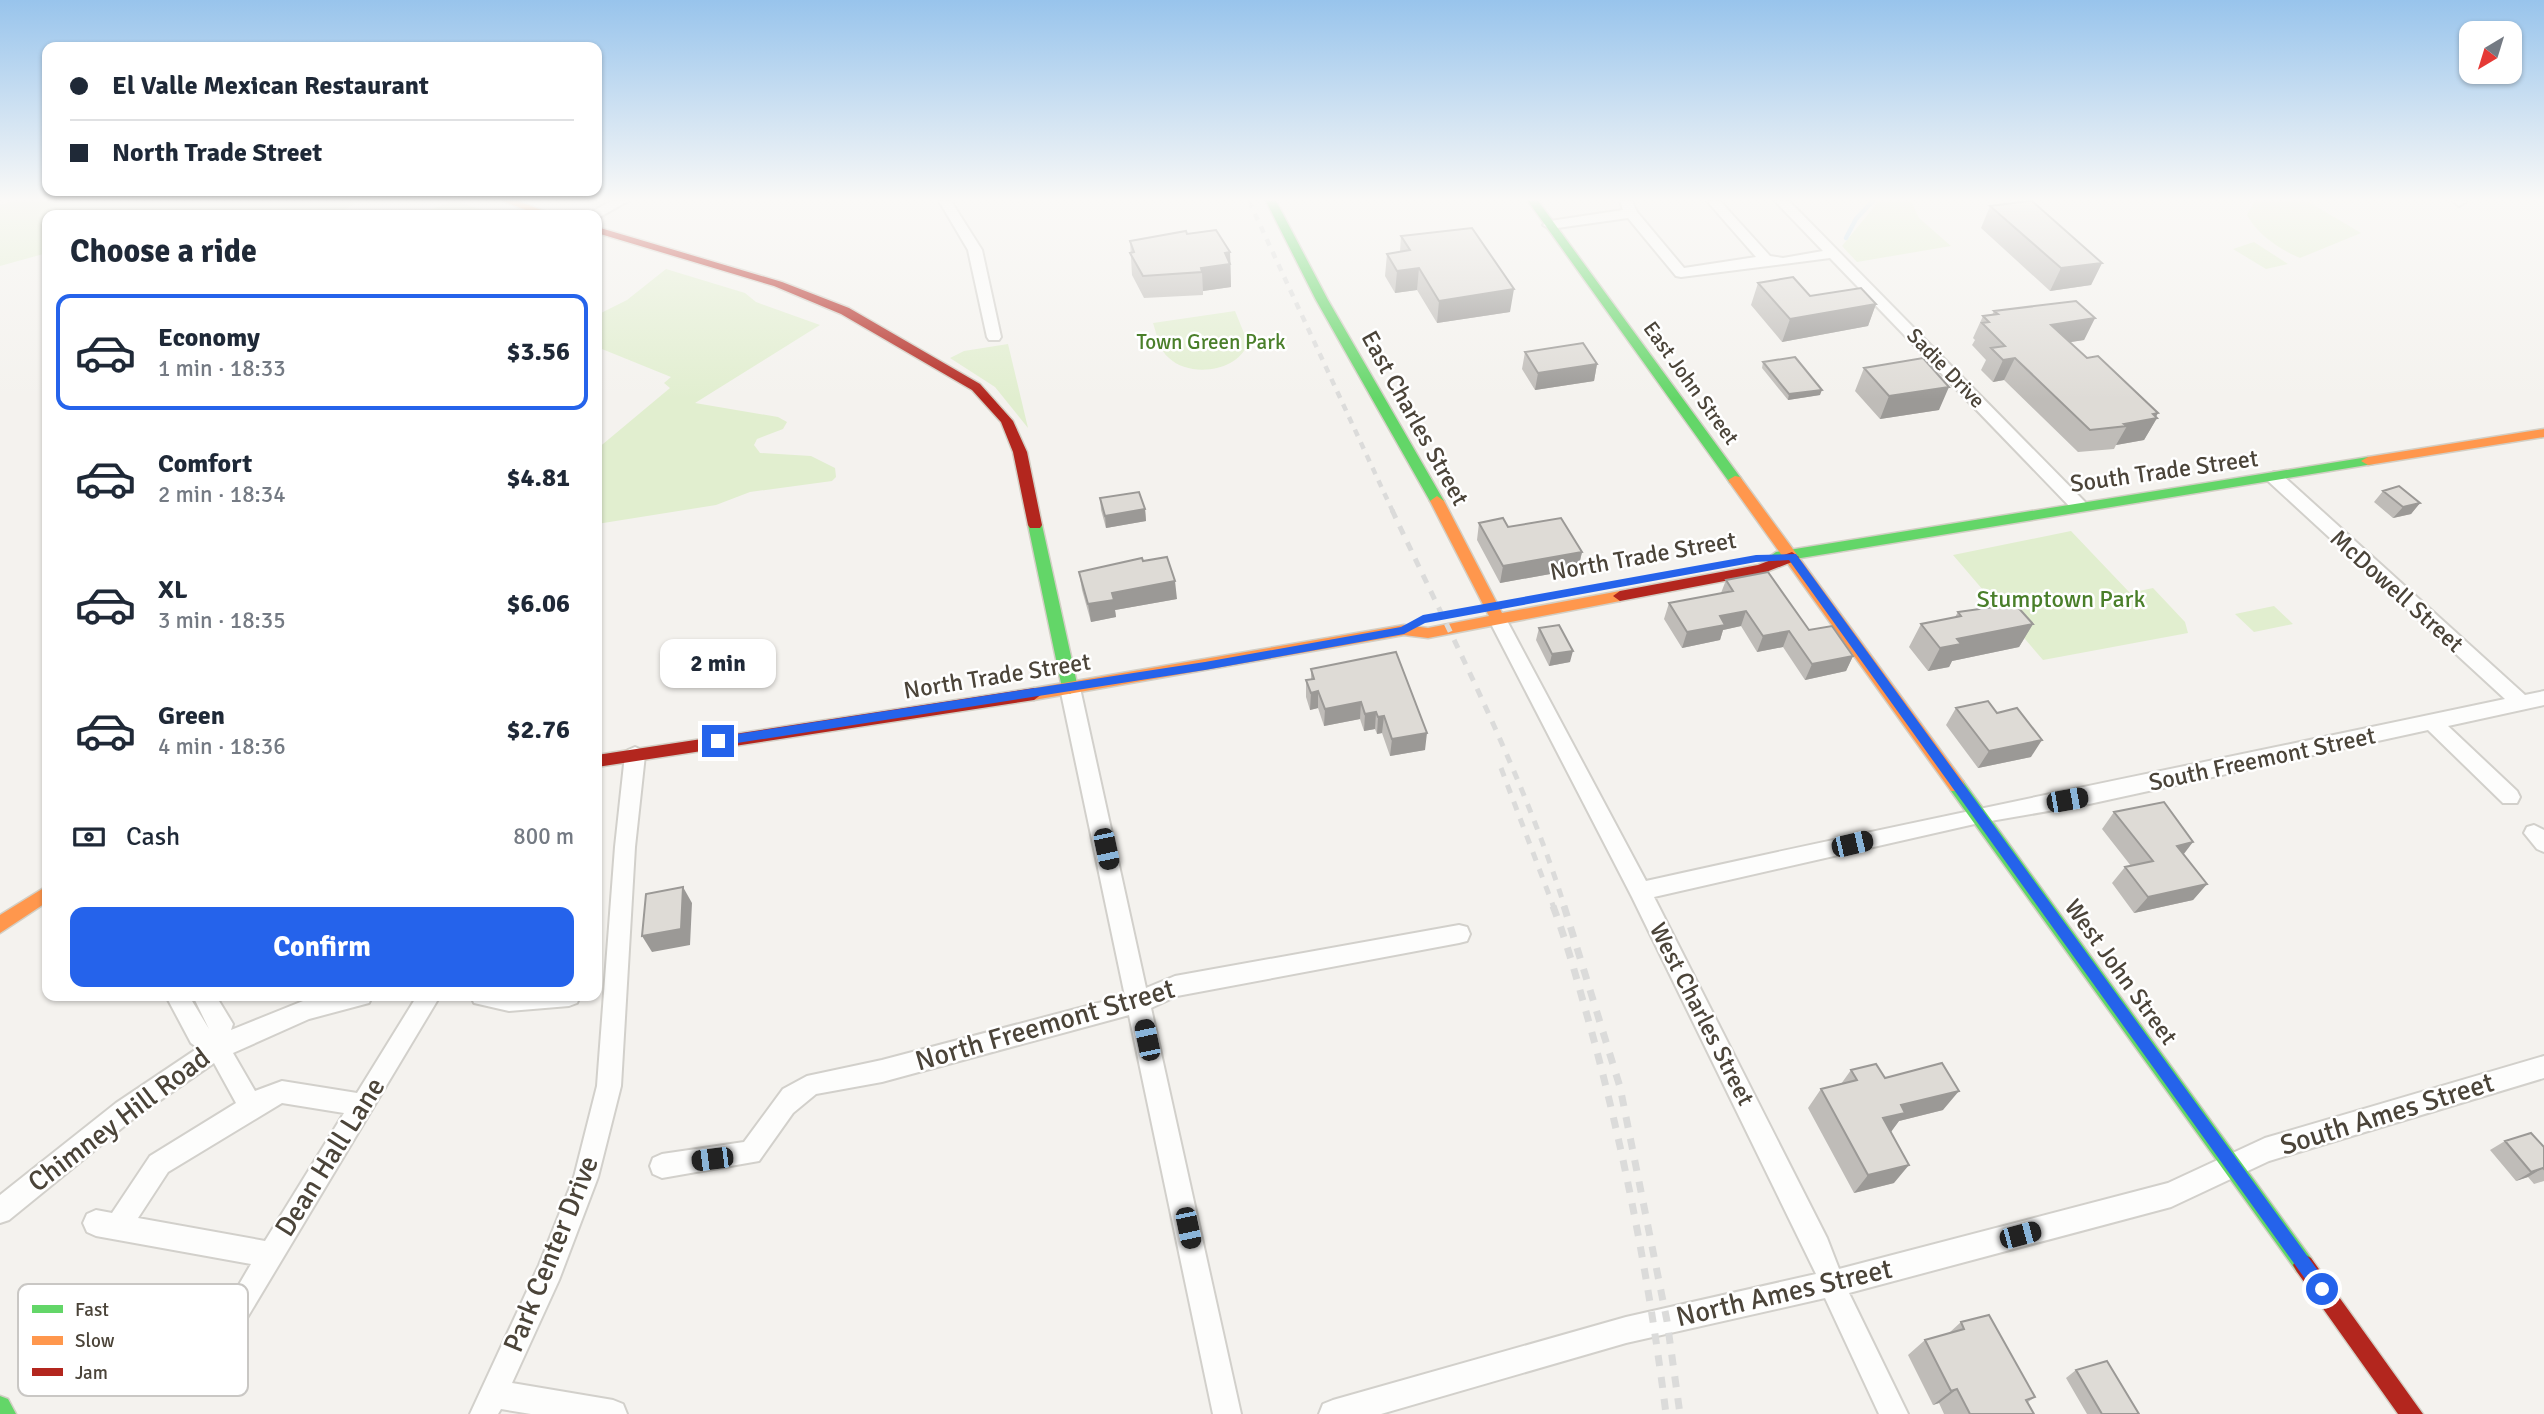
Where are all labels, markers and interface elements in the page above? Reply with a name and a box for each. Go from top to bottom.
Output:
north arrow [2459,21,2522,84]
map controls [2459,21,2522,84]
text: El Valle Mexican Restaurant [112,70,429,102]
text: North Trade Street [112,137,322,169]
text: Choose a ride [70,232,257,271]
street label: East John Street [1638,316,1744,450]
icon: car [74,321,137,384]
text: Economy [158,322,260,354]
street label: Sadie Drive [1902,323,1990,413]
street label: East Charles Street [1355,325,1475,511]
park label: Town Green Park [1137,329,1286,355]
text: $3.56 [506,336,570,368]
text: 1 min · 18:33 [158,354,286,383]
street label: South Trade Street [2068,443,2260,499]
icon: car [74,447,137,510]
text: Comfort [158,448,252,480]
text: $4.81 [506,462,570,494]
text: 2 min · 18:34 [158,480,286,509]
street label: McDowell Street [2324,523,2470,659]
street label: North Trade Street [1547,525,1739,587]
icon: car [74,573,137,636]
text: XL [158,574,188,606]
park label: Stumptown Park [1977,584,2145,614]
text: $6.06 [506,588,570,620]
text: 3 min · 18:35 [158,606,286,635]
callout: 2 min [660,640,776,688]
street label: North Trade Street [901,646,1093,706]
text: 2 min [690,649,746,678]
icon: car [74,699,137,762]
text: Green [158,700,225,732]
text: $2.76 [506,714,570,746]
street label: South Freemont Street [2146,720,2378,798]
route end [702,725,734,757]
text: 4 min · 18:36 [158,732,286,761]
car [2045,786,2090,814]
icon: cash [70,818,108,856]
text: Cash [126,821,180,853]
text: 800 m [513,822,574,851]
car [1092,826,1121,872]
car [1830,829,1875,859]
street label: West John Street [2058,893,2184,1051]
button: Confirm [70,907,574,987]
street label: West Charles Street [1643,917,1761,1111]
street label: North Freemont Street [911,972,1179,1078]
car [1133,1017,1162,1063]
street label: Chimney Hill Road [21,1041,217,1199]
street label: South Ames Street [2276,1065,2498,1163]
street label: Dean Hall Lane [268,1071,392,1243]
car [690,1146,735,1172]
street label: Park Center Drive [496,1151,606,1357]
car [1174,1205,1203,1251]
car [1997,1219,2044,1251]
street label: North Ames Street [1673,1252,1895,1334]
route start [2306,1273,2338,1305]
legend [18,1284,248,1396]
text: Fast [75,1298,109,1322]
text: Slow [75,1329,115,1353]
text: Jam [75,1361,108,1385]

